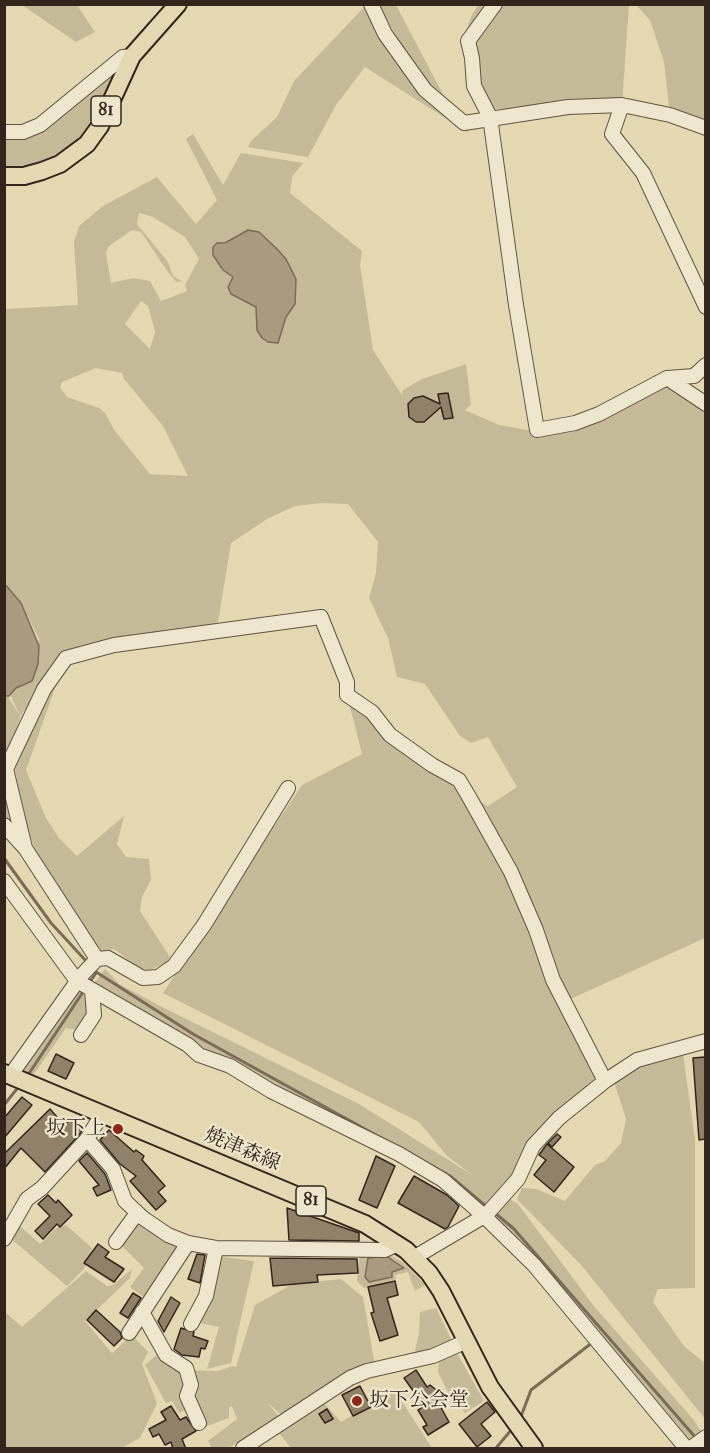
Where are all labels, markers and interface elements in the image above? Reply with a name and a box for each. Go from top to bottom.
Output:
road number: 81 [91,96,121,126]
place label: 坂下上 [46,1117,106,1141]
marker: 坂下上 [111,1122,125,1136]
street label: 焼津森線 [200,1123,284,1177]
road number: 81 [296,1186,326,1216]
place label: 坂下公会堂 [369,1389,469,1413]
marker: 坂下公会堂 [350,1394,364,1408]

